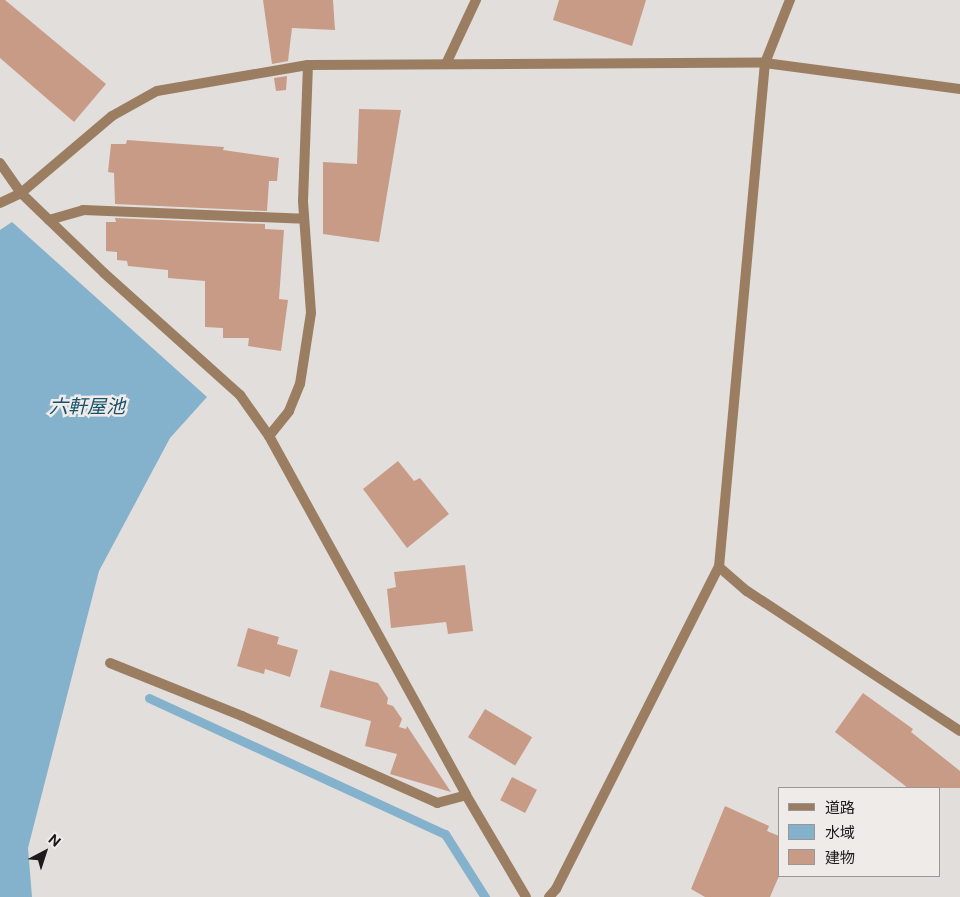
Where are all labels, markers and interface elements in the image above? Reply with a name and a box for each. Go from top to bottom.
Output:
water label: 六軒屋池 [49,396,125,418]
legend [778,787,940,877]
text: 道路 [825,799,855,816]
text: 水域 [825,824,855,841]
north arrow [20,827,70,877]
text: N [45,831,64,850]
text: 建物 [825,849,855,866]

